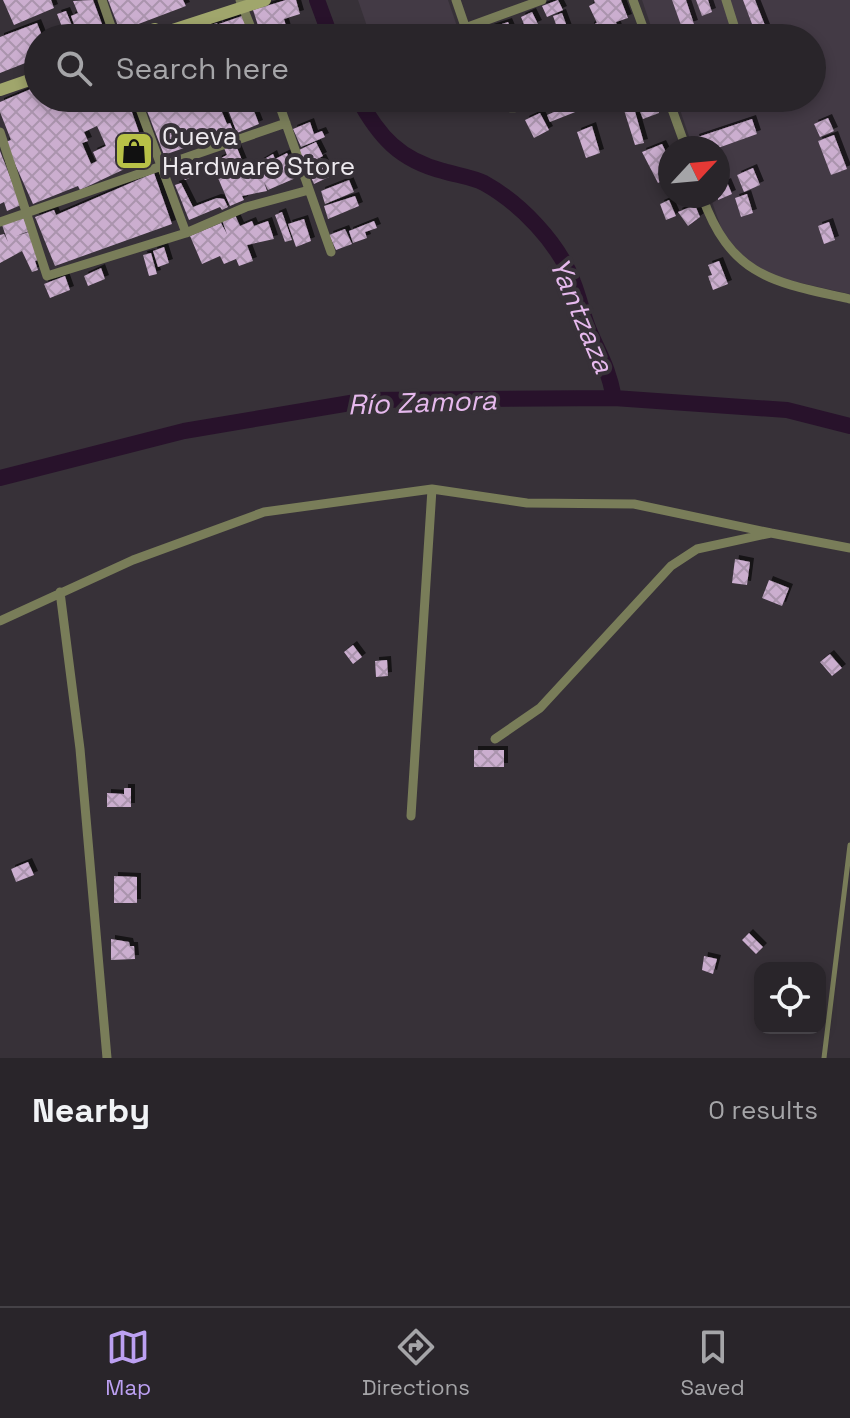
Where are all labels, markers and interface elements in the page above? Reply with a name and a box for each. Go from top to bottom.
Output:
search box [24,24,826,112]
icon: search [52,46,96,90]
text: Search here [116,49,289,88]
place label: Cueva Hardware Store [162,119,355,183]
shop icon: Cueva Hardware Store [113,130,155,172]
north arrow [658,136,730,208]
water label: Yantzaza [542,252,623,379]
water label: Río Zamora [347,381,498,423]
map controls [754,962,826,1034]
button: locate [754,962,826,1034]
text: Nearby [32,1089,150,1132]
text: 0 results [708,1093,818,1127]
tab: Map [105,1325,151,1401]
tab: Directions [362,1325,470,1401]
tab: Saved [680,1325,745,1401]

